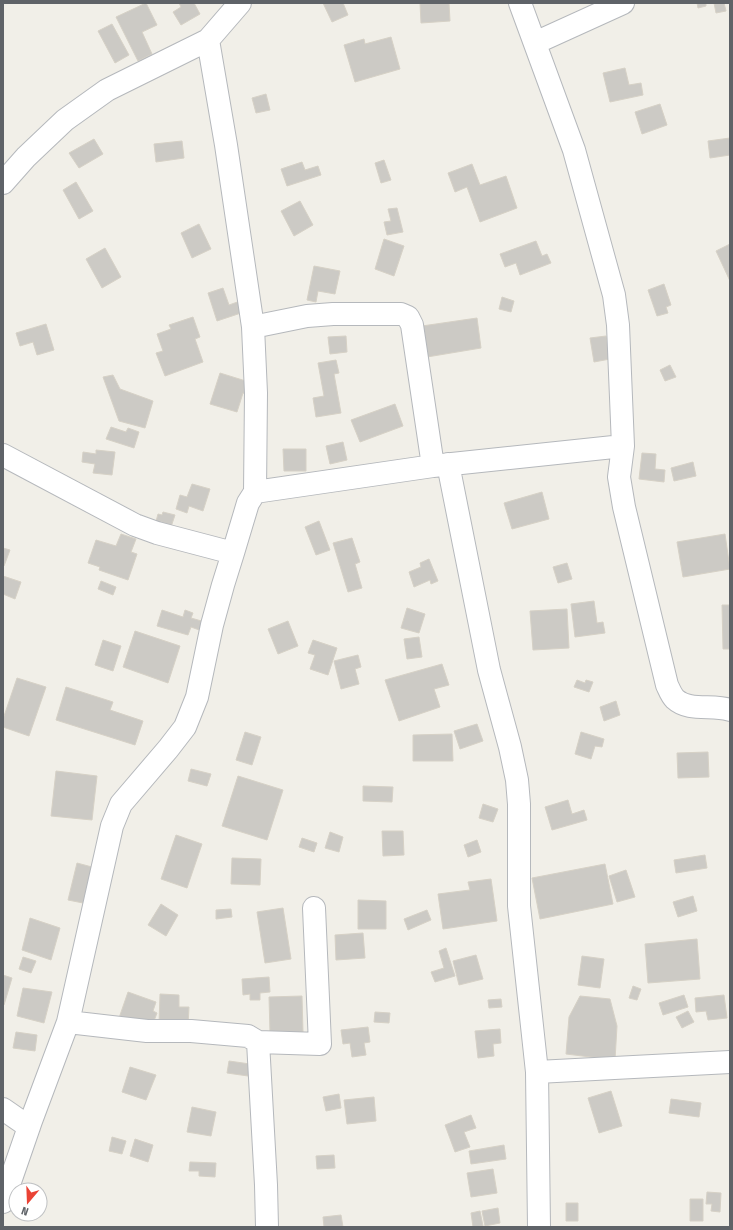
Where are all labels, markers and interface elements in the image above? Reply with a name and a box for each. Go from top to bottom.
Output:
north arrow [8,1182,48,1222]
text: N [20,1204,30,1218]

